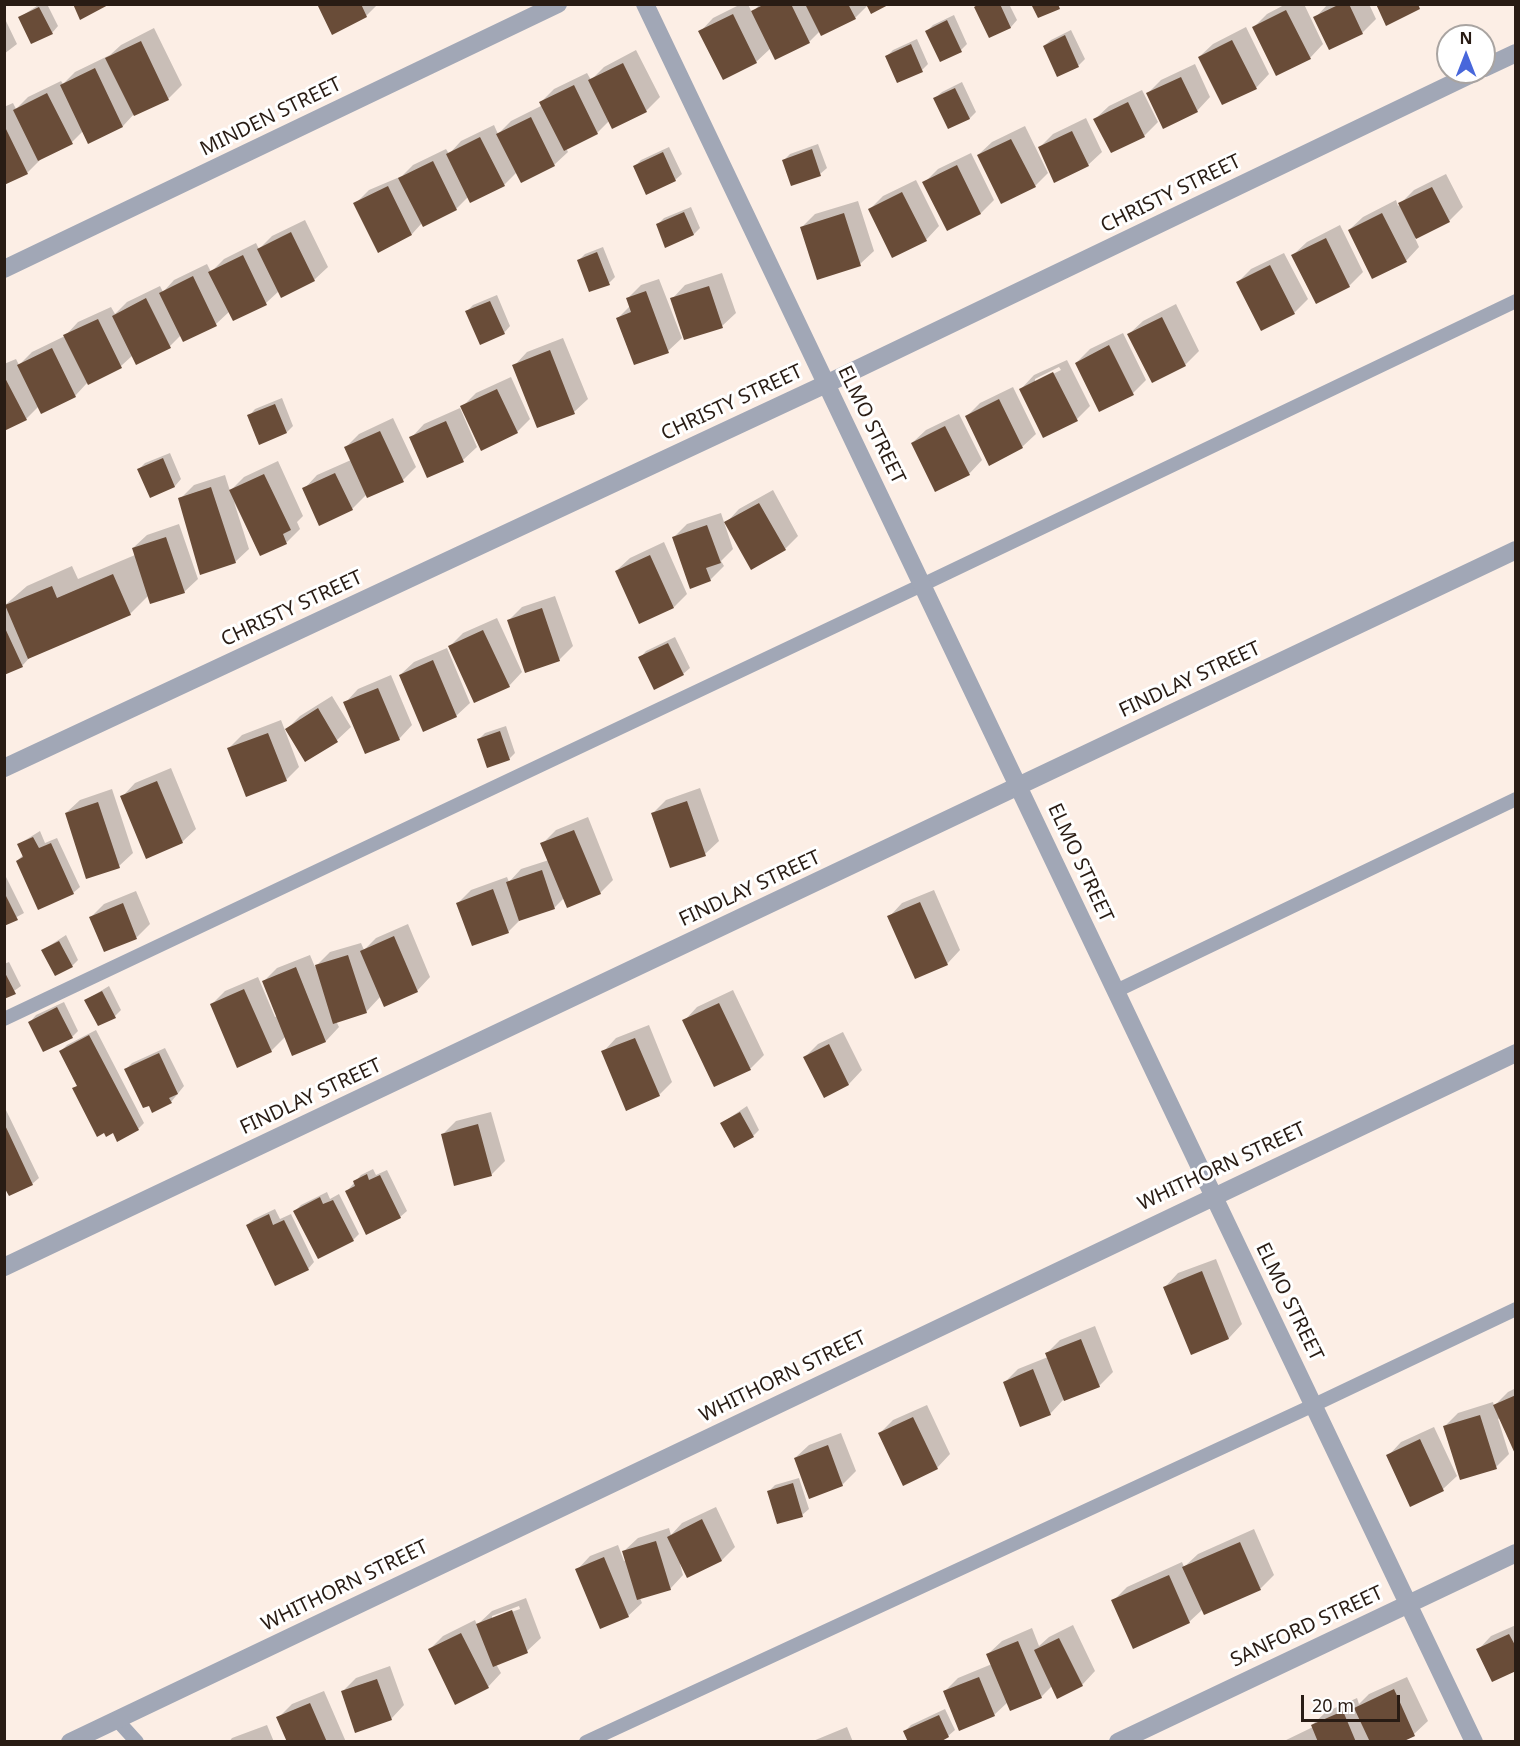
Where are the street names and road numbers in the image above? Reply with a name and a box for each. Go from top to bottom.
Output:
street label: MINDEN STREET [196,72,346,162]
street label: CHRISTY STREET [1097,150,1245,238]
street label: CHRISTY STREET [658,360,806,446]
street label: ELMO STREET [832,362,910,488]
street label: CHRISTY STREET [218,566,366,652]
street label: FINDLAY STREET [1115,637,1265,723]
street label: ELMO STREET [1042,800,1118,926]
street label: FINDLAY STREET [675,846,825,932]
street label: FINDLAY STREET [236,1054,386,1140]
street label: WHITHORN STREET [1134,1118,1310,1216]
street label: ELMO STREET [1250,1239,1328,1365]
street label: WHITHORN STREET [696,1326,870,1428]
street label: WHITHORN STREET [258,1535,432,1637]
street label: SANFORD STREET [1227,1581,1387,1673]

